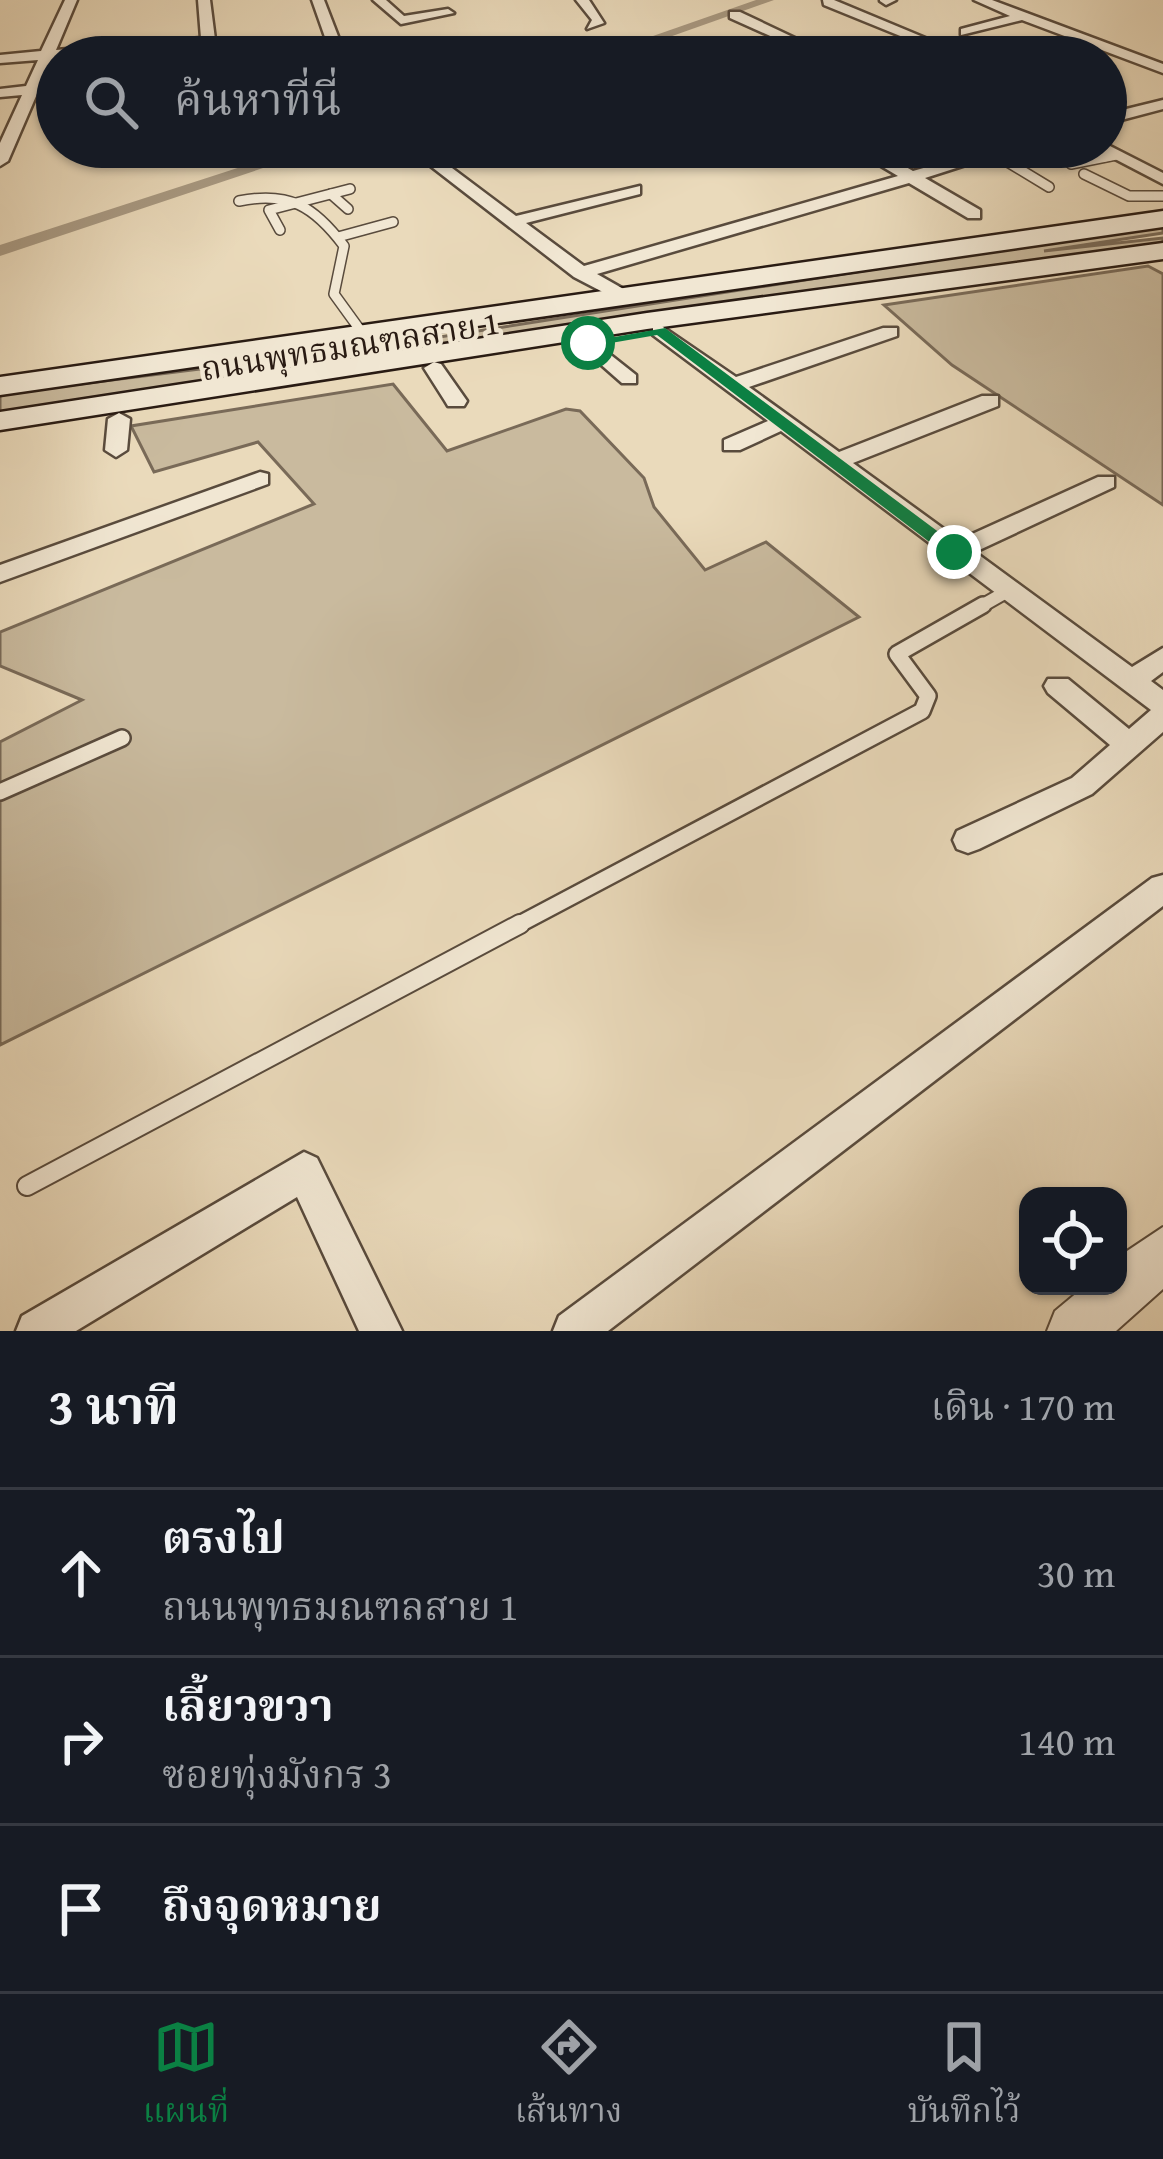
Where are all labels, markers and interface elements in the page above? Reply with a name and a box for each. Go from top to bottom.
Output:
search box [36,36,1127,168]
text: ค้นหาที่นี่ [174,66,342,131]
icon: search [78,69,144,135]
street label: ถนนพุทธมณฑลสาย 1 [197,298,503,392]
route start [561,316,615,370]
route end [927,525,981,579]
map controls [1019,1187,1127,1295]
button: locate [1019,1187,1127,1295]
text: 3 นาที [48,1368,179,1443]
text: เดิน · 170 m [931,1377,1115,1434]
text: ตรงไป [162,1504,285,1569]
icon: ahead [48,1540,114,1606]
text: 30 m [1037,1544,1115,1601]
text: ถนนพุทธมณฑลสาย 1 [162,1577,518,1634]
text: เลี้ยวขวา [162,1672,334,1737]
icon: right [48,1708,114,1774]
text: 140 m [1018,1712,1115,1769]
text: ซอยทุ่งมังกร 3 [162,1745,392,1802]
text: ถึงจุดหมาย [162,1872,382,1937]
icon: arrive [48,1876,114,1942]
tab: แผนที่ [143,2014,229,2140]
tab: เส้นทาง [515,2014,622,2140]
tab: บันทึกไว้ [908,2014,1020,2140]

